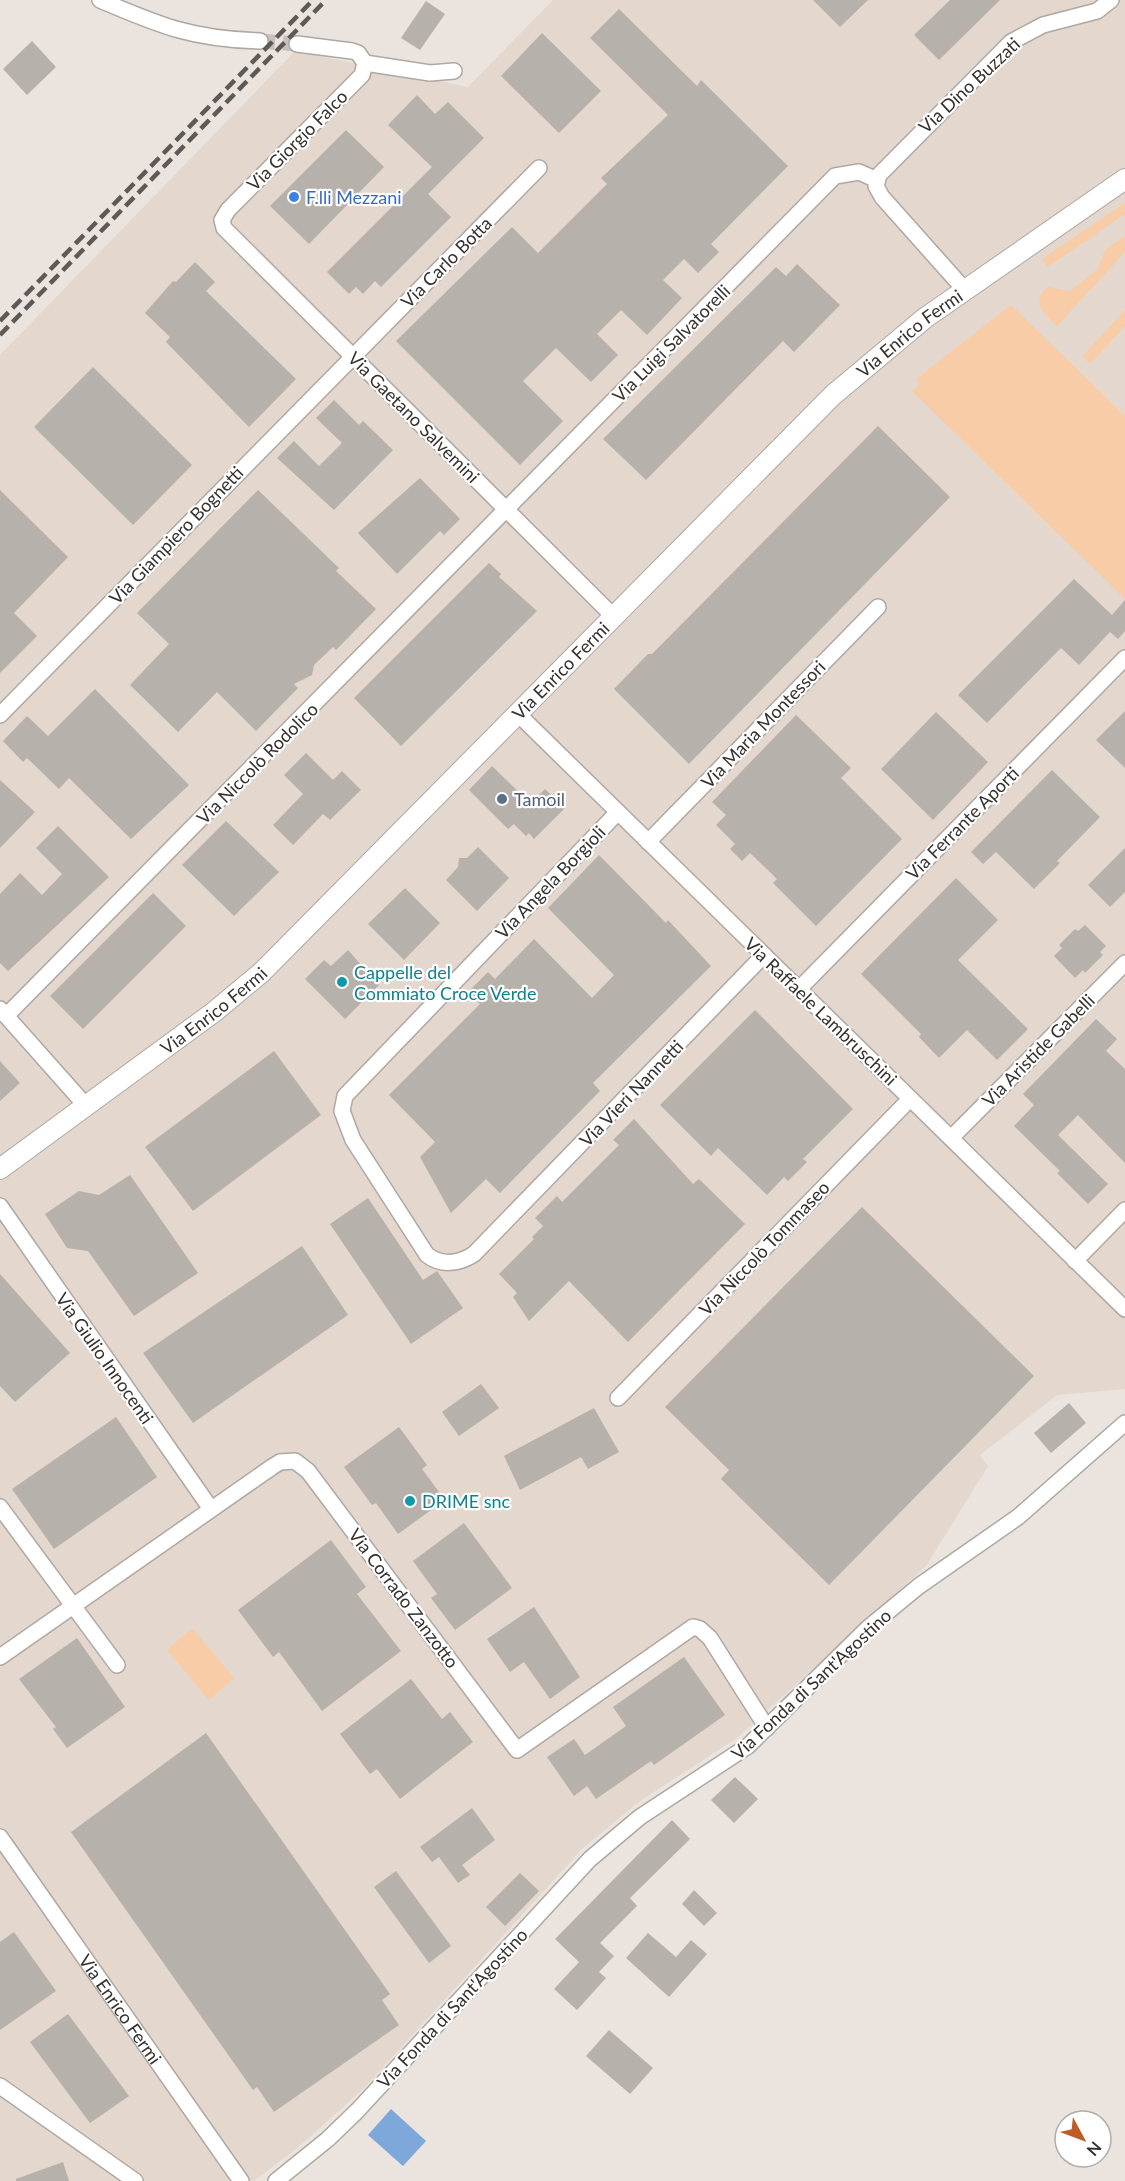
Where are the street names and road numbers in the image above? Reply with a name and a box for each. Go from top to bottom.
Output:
street label: Via Dino Buzzati [914,32,1024,138]
street label: Via Giorgio Falco [242,85,352,195]
street label: Via Carlo Botta [396,212,496,312]
street label: Via Luigi Salvatorelli [608,280,734,406]
street label: Via Enrico Fermi [852,284,967,382]
street label: Via Gaetano Salvemini [344,347,484,487]
street label: Via Giampiero Bognetti [104,461,248,609]
street label: Via Enrico Fermi [507,617,614,724]
street label: Via Maria Montessori [696,656,830,792]
street label: Via Niccolò Rodolico [192,698,322,828]
street label: Via Ferrante Aporti [901,762,1023,884]
street label: Via Angela Borgioli [490,821,610,943]
street label: Via Raffaele Lambruschini [740,932,902,1090]
street label: Via Enrico Fermi [156,962,272,1059]
street label: Via Aristide Gabelli [977,989,1099,1111]
street label: Via Vieri Nannetti [575,1035,687,1151]
street label: Via Niccolò Tommaseo [694,1176,834,1320]
street label: Via Giulio Innocenti [52,1288,158,1428]
street label: Via Corrado Zanzotto [344,1524,464,1672]
street label: Via Fonda di Sant'Agostino [726,1604,896,1764]
street label: Via Fonda di Sant'Agostino [372,1923,532,2093]
street label: Via Enrico Fermi [74,1950,167,2068]

